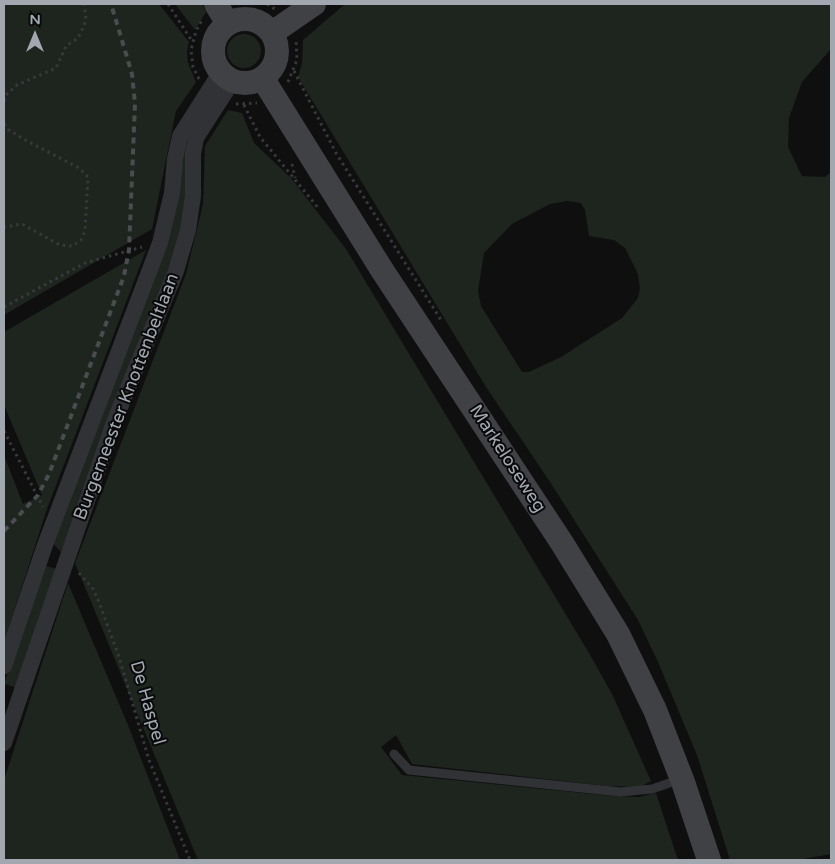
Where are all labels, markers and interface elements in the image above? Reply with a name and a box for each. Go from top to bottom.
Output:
north arrow [10,10,60,60]
text: N [29,11,41,28]
street label: Burgemeester Knottenbeltlaan [70,270,184,524]
street label: Markeloseweg [464,401,550,517]
street label: De Haspel [125,658,169,748]

